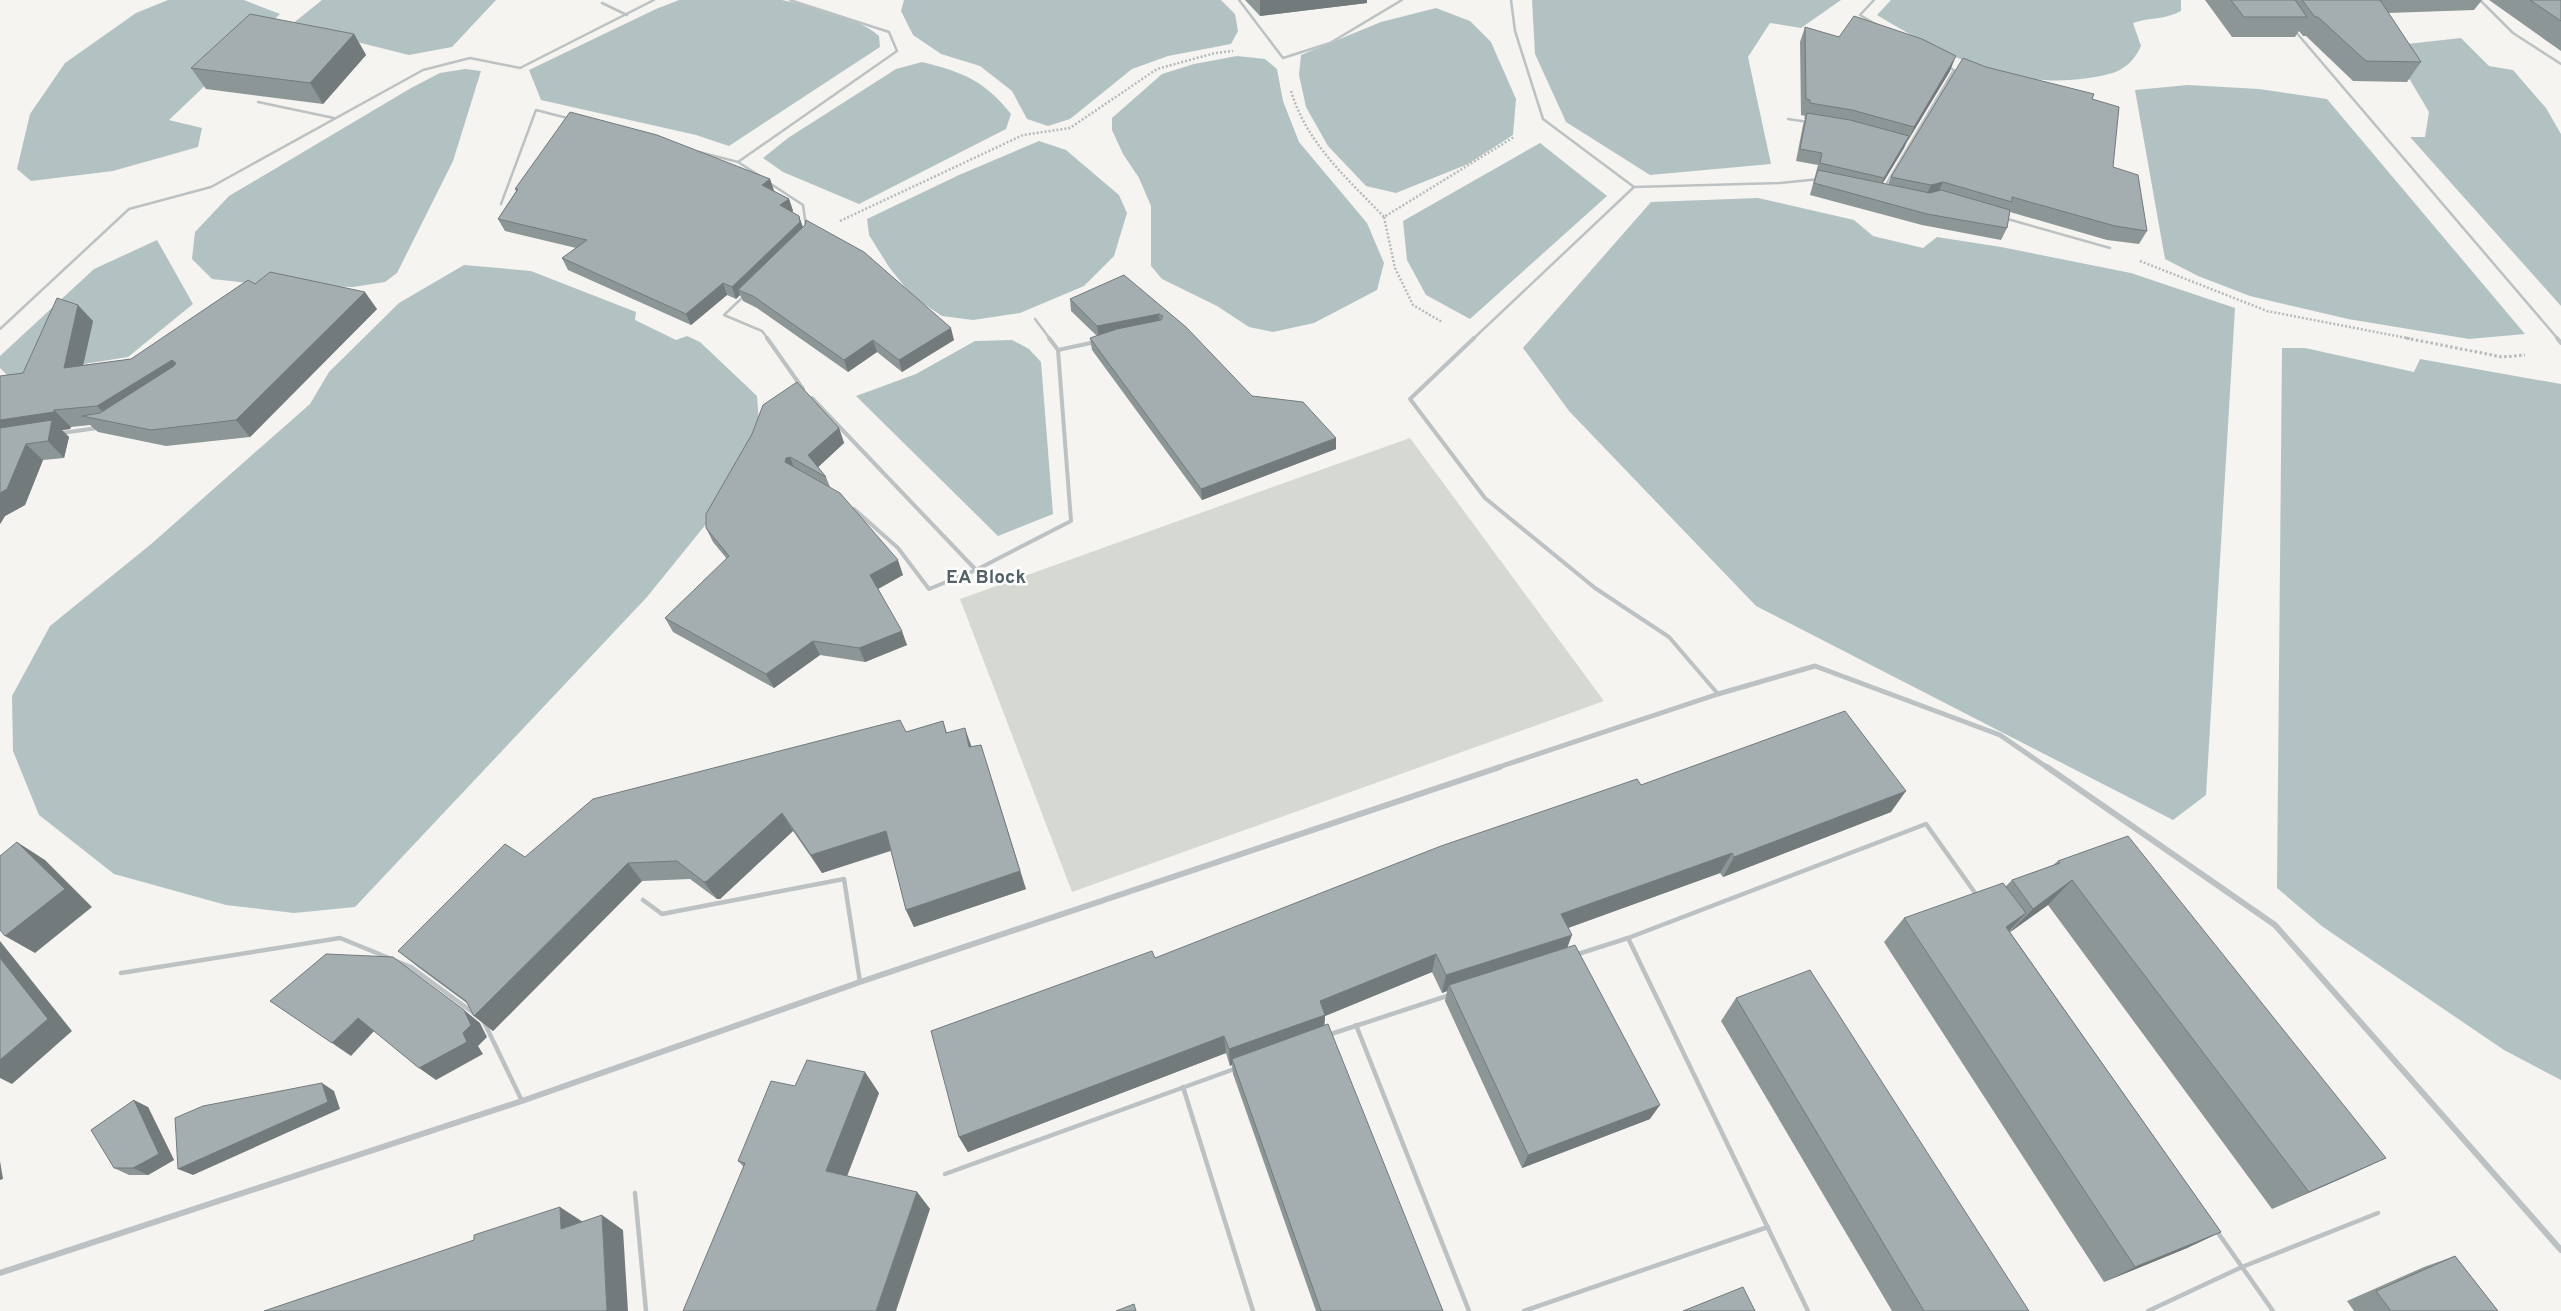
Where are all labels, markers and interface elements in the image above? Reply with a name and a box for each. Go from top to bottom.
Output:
district label: EA Block [946,566,1026,590]

